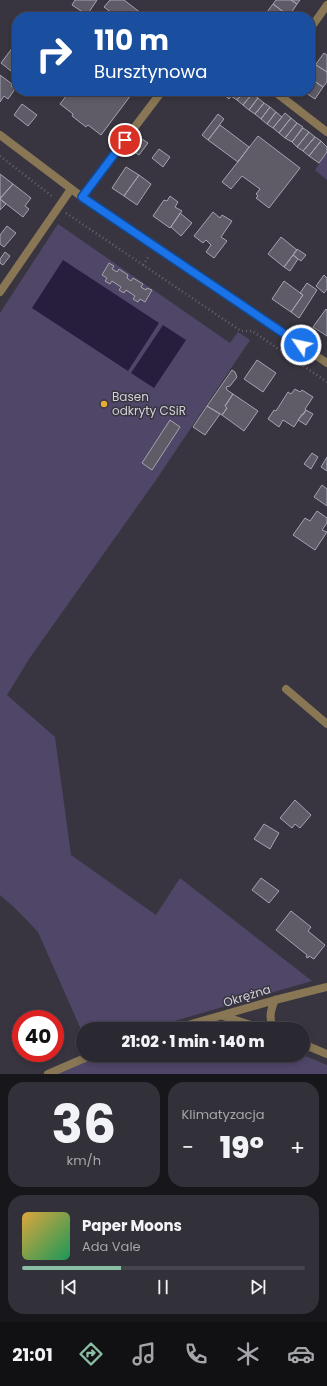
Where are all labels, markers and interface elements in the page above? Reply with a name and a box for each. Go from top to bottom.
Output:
text: 110 m [94,21,169,60]
icon: right [28,28,80,80]
text: Bursztynowa [94,59,208,84]
pin [108,123,142,157]
icon: arrive [114,129,136,151]
position arrow [280,324,322,366]
place label: Basen odkryty CSiR [112,388,186,419]
marker: Basen odkryty CSiR [99,399,109,409]
street label: Okrężna [221,980,273,1011]
speed limit sign: 40 [12,1010,64,1062]
text: 21:02 · 1 min · 140 m [122,1031,264,1052]
text: 36 [51,1088,116,1161]
text: Klimatyzacja [182,1105,265,1124]
text: 19° [220,1126,264,1169]
text: − [182,1132,194,1163]
text: + [290,1132,305,1163]
text: km/h [66,1151,101,1170]
text: Paper Moons [82,1215,182,1236]
text: Ada Vale [82,1237,141,1256]
icon: previous [58,1276,80,1298]
icon: pause [152,1276,174,1298]
icon: next [247,1276,269,1298]
icon: directions [77,1340,105,1368]
icon: music [130,1340,158,1368]
icon: phone [182,1340,210,1368]
icon: climate [234,1340,262,1368]
icon: car [287,1340,315,1368]
text: 21:01 [12,1342,53,1367]

